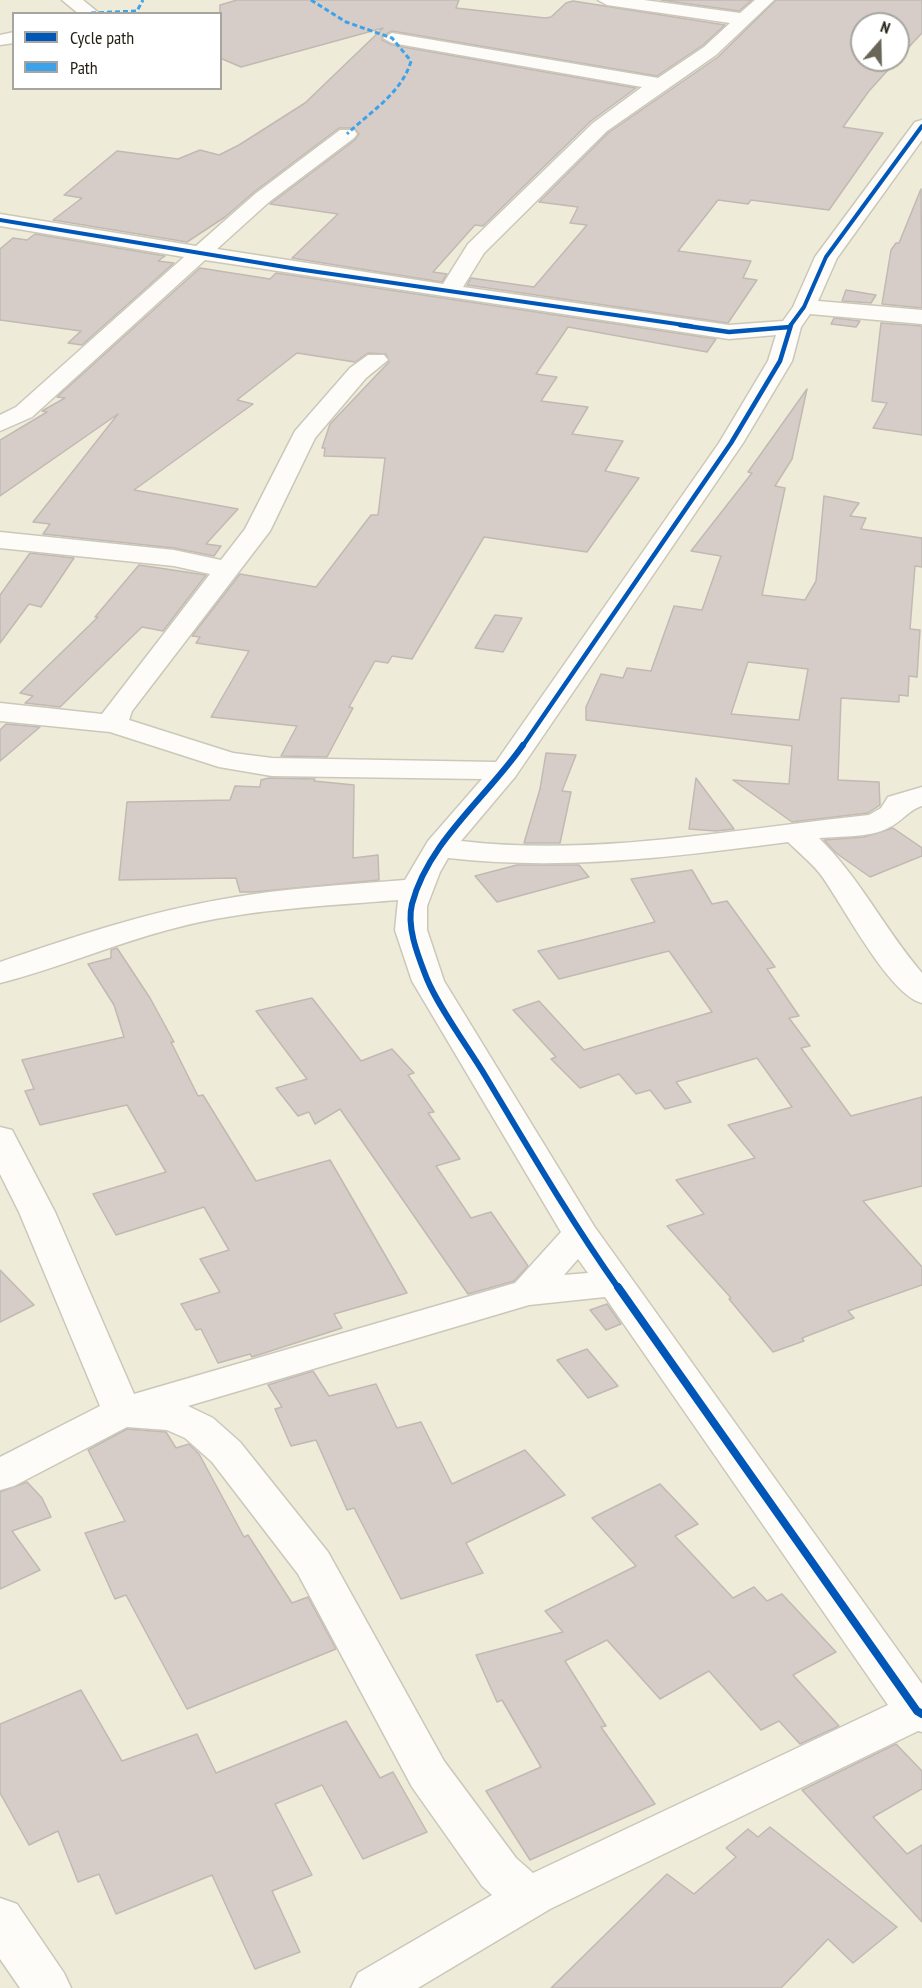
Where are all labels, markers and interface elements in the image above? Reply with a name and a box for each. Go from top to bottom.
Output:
legend [12,12,222,90]
north arrow [850,12,910,72]
text: N [878,16,893,38]
text: Cycle path [70,26,134,49]
text: Path [70,56,98,79]

